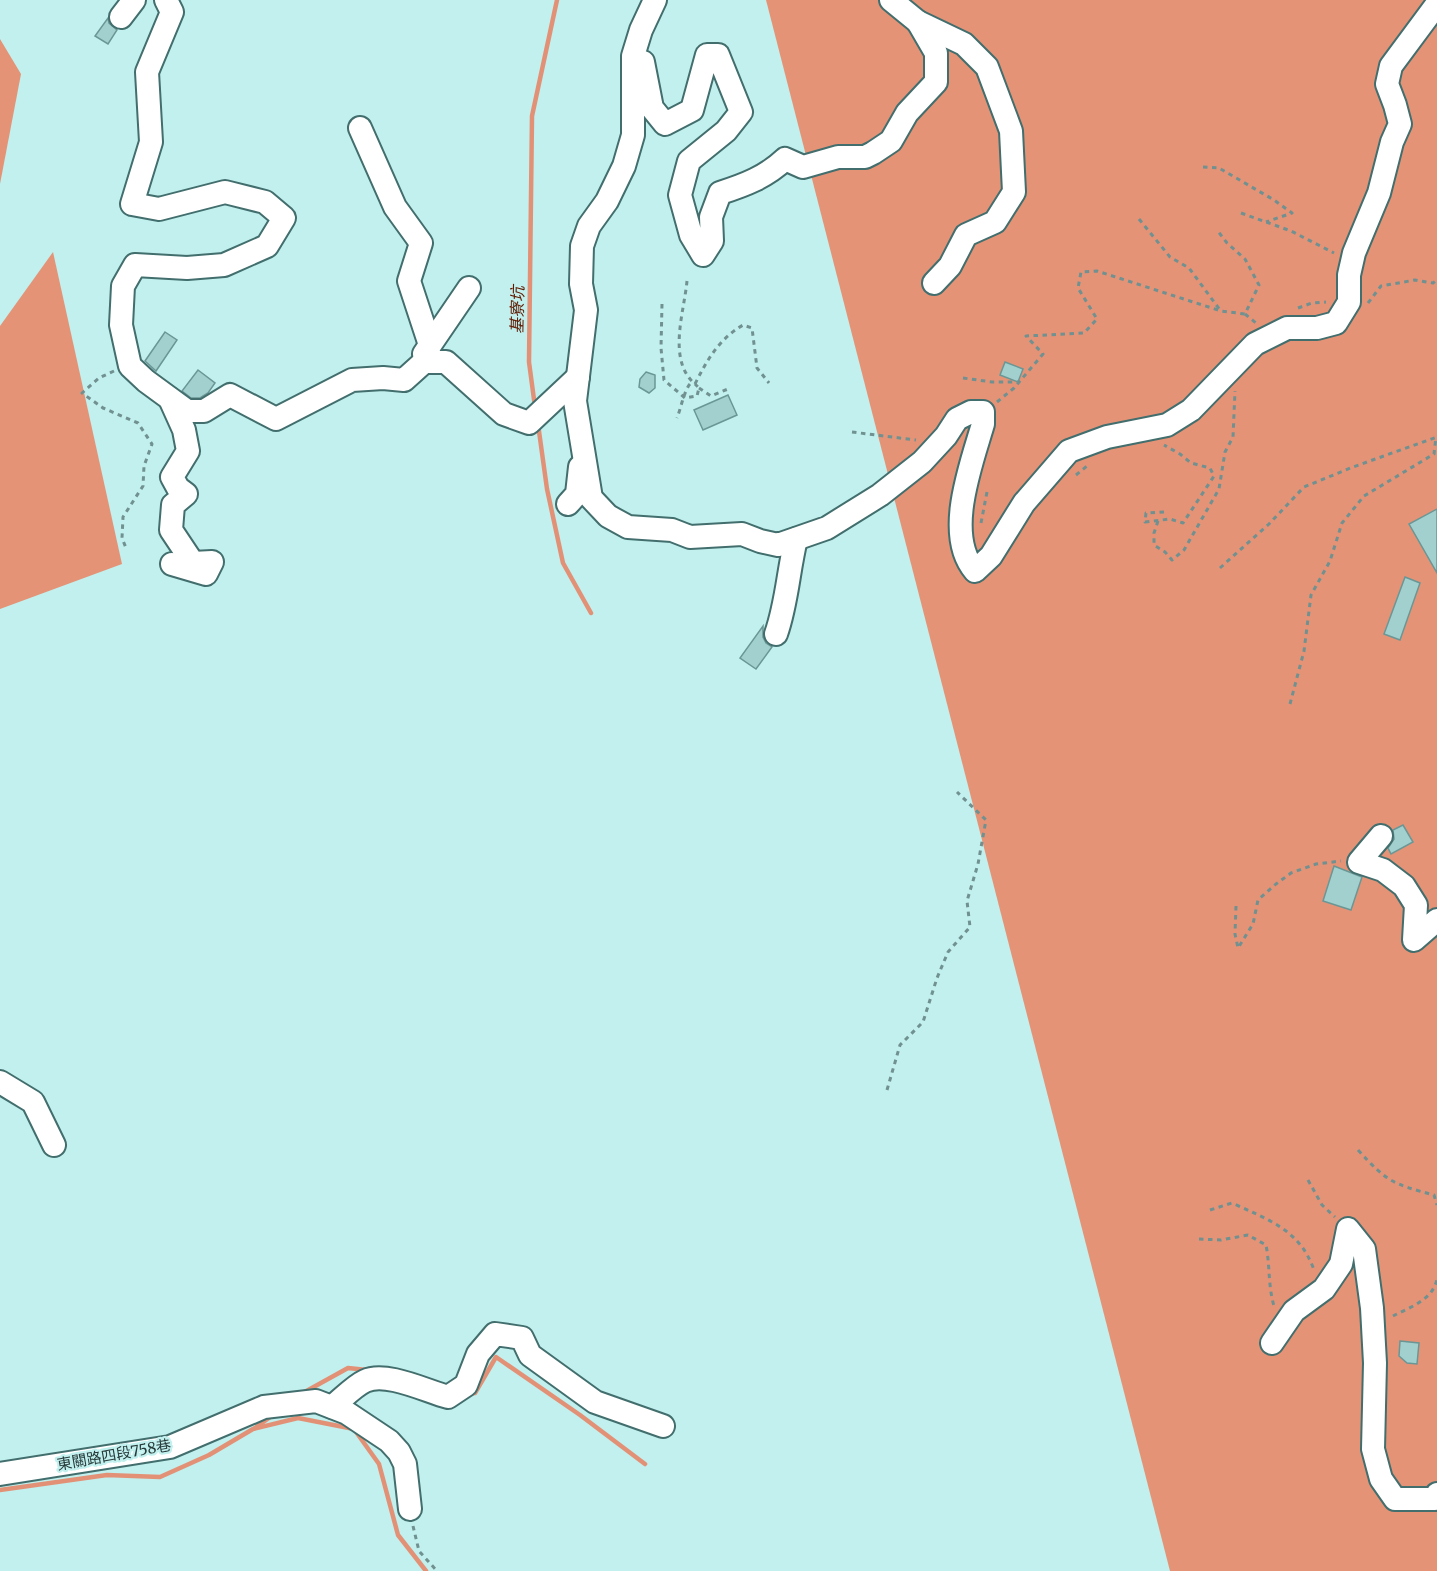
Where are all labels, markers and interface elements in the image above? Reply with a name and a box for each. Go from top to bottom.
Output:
water label: 基寮坑 [507,284,527,334]
street label: 東關路四段758巷 [55,1435,172,1474]

